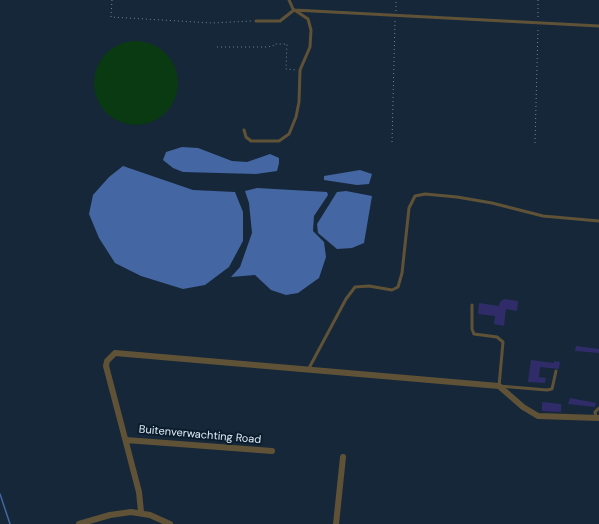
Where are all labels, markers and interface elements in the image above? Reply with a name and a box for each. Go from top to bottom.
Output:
street label: Buitenverwachting Road [138,423,262,447]

